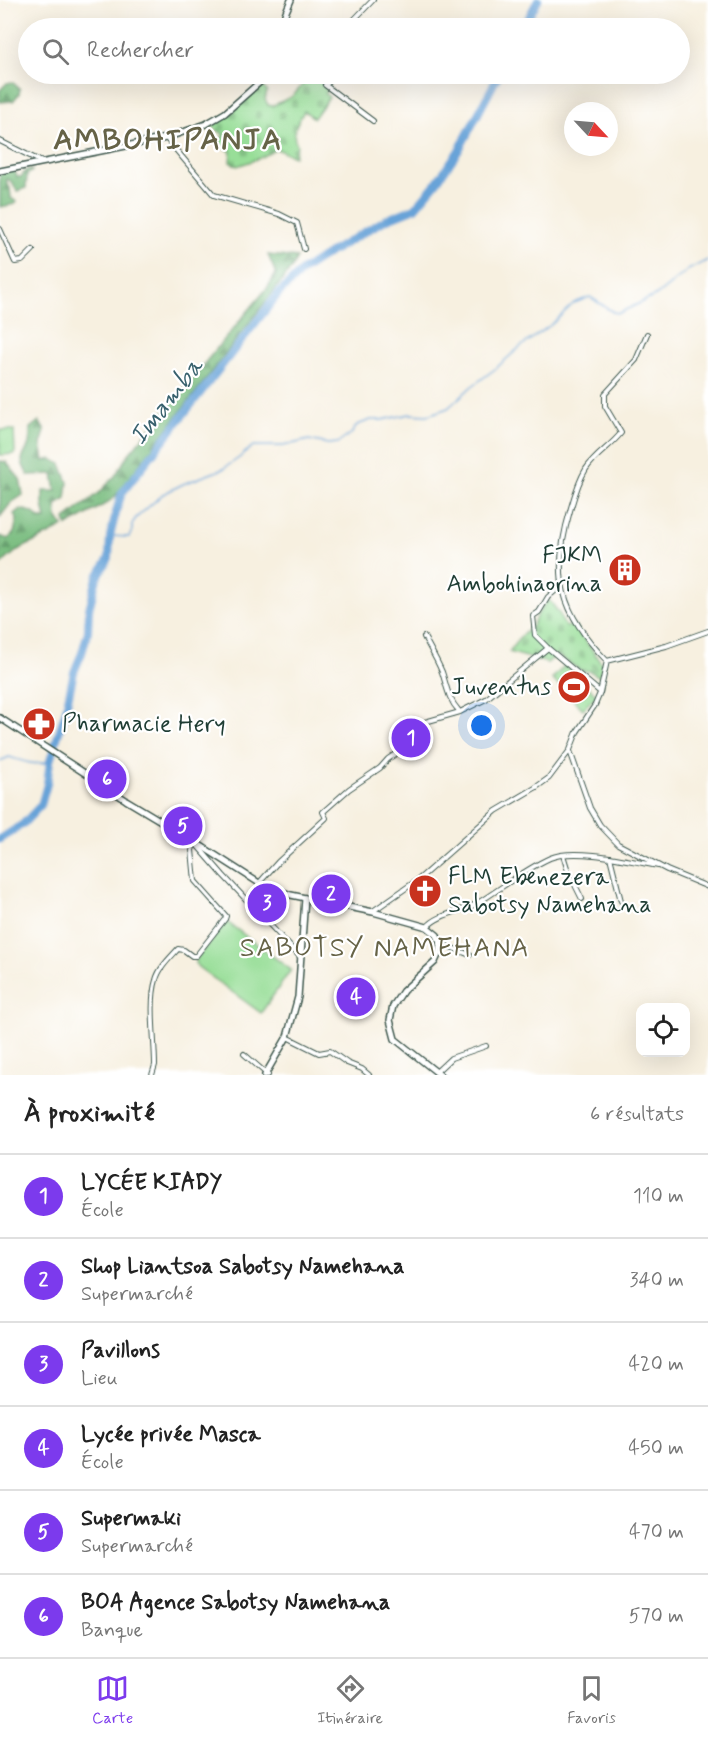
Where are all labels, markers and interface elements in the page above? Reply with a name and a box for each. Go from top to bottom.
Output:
search box [18,18,690,84]
icon: search [39,35,72,68]
text: Rechercher [87,37,194,65]
north arrow [564,102,618,156]
district label: AMBOHIPANJA [53,121,283,160]
water label: Imamba [122,350,213,452]
place label: FJKM Ambohinaorina [447,541,602,600]
building icon: FJKM Ambohinaorina [607,552,643,588]
sports icon: Juventus [556,669,592,705]
place label: Juventus [451,672,551,703]
pharmacy icon: Pharmacie Hery [21,706,57,742]
place label: Pharmacie Hery [62,709,226,740]
your location [467,711,496,740]
pin: 1 [392,716,430,760]
pin: 6 [88,756,126,802]
pin: 5 [164,804,202,848]
place label: FLM Ebenezera Sabotsy Namehana [448,862,652,921]
pin: 2 [312,872,350,916]
church icon: FLM Ebenezera Sabotsy Namehana [407,873,443,909]
pin: 3 [248,880,286,926]
district label: SABOTSY NAMEHANA [240,931,530,966]
pin: 4 [336,974,376,1020]
map controls [636,1003,690,1057]
button: locate [636,1003,690,1057]
text: À proximité [24,1097,155,1131]
text: 6 résultats [590,1101,684,1128]
text: LYCÉE KIADY [81,1169,222,1197]
text: 1 [39,1183,48,1210]
text: 110 m [633,1183,684,1210]
text: École [81,1197,124,1224]
text: Shop Liantsoa Sabotsy Namehana [81,1253,405,1281]
text: 2 [39,1267,48,1294]
text: 340 m [629,1267,684,1294]
text: Supermarché [81,1281,193,1308]
text: Pavillons [81,1337,160,1365]
text: 3 [39,1351,48,1378]
text: 420 m [628,1351,684,1378]
text: Lieu [81,1365,118,1392]
text: Lycée privée Masca [81,1421,261,1449]
text: 4 [38,1435,49,1462]
text: 450 m [628,1435,684,1462]
text: École [81,1449,124,1476]
text: Supermaki [81,1505,181,1533]
text: 5 [38,1519,50,1546]
text: 470 m [629,1519,684,1546]
text: Supermarché [81,1533,193,1560]
text: BOA Agence Sabotsy Namehana [81,1589,390,1617]
text: 6 [38,1603,49,1630]
text: 570 m [629,1603,684,1630]
text: Banque [81,1617,143,1644]
tab: Carte [92,1672,133,1729]
tab: Itinéraire [317,1672,383,1729]
tab: Favoris [567,1672,616,1729]

